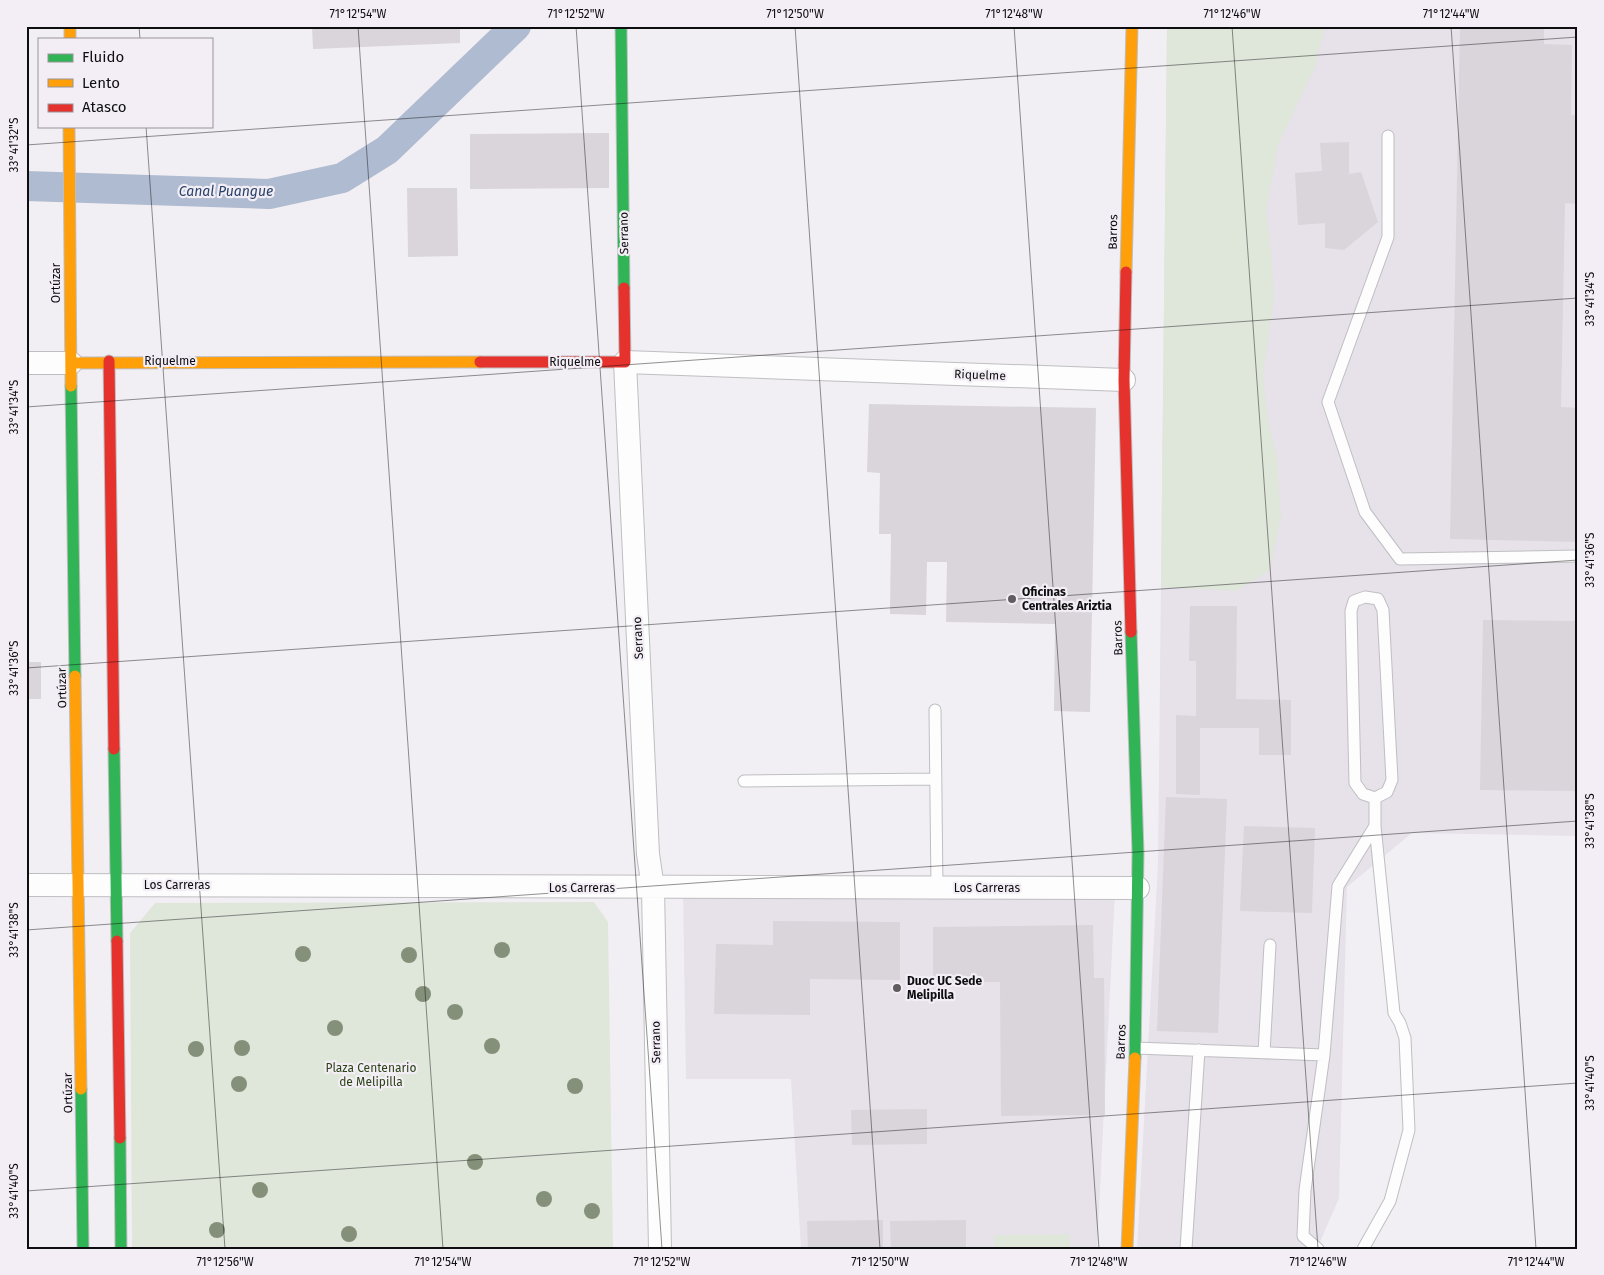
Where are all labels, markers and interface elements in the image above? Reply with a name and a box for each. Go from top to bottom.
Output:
text: 71°12'54"W [330,7,387,21]
text: 71°12'52"W [548,7,605,21]
text: 71°12'50"W [766,7,824,21]
text: 71°12'48"W [985,7,1043,21]
text: 71°12'46"W [1203,7,1261,21]
text: 71°12'44"W [1423,7,1479,21]
legend [38,38,212,128]
text: Fluido [82,48,124,66]
text: Lento [82,74,120,92]
text: Atasco [82,98,127,116]
text: 33°41'32"S [7,117,21,172]
water label: Canal Puangue [179,183,273,200]
street label: Serrano [617,212,631,254]
street label: Barros [1106,214,1120,250]
street label: Ortúzar [49,262,63,303]
text: 33°41'34"S [1583,271,1597,326]
street label: Riquelme [144,354,196,368]
street label: Riquelme [549,355,601,369]
street label: Riquelme [954,367,1006,383]
text: 33°41'34"S [7,379,21,434]
text: 33°41'36"S [1583,532,1597,588]
place label: Oficinas Centrales Ariztia [1022,585,1112,613]
marker: Oficinas Centrales Ariztia [1006,593,1018,605]
street label: Serrano [630,616,646,660]
street label: Barros [1110,620,1126,656]
text: 33°41'36"S [7,640,21,696]
street label: Ortúzar [55,667,69,708]
text: 33°41'38"S [1583,793,1597,849]
street label: Los Carreras [144,878,211,892]
street label: Los Carreras [549,881,616,895]
street label: Los Carreras [954,881,1021,895]
text: 33°41'38"S [7,902,21,958]
place label: Duoc UC Sede Melipilla [907,974,983,1002]
marker: Duoc UC Sede Melipilla [891,982,903,994]
street label: Serrano [649,1021,663,1063]
street label: Barros [1113,1024,1129,1060]
text: 33°41'40"S [1583,1055,1597,1111]
park label: Plaza Centenario de Melipilla [326,1061,416,1089]
street label: Ortúzar [61,1072,75,1113]
text: 33°41'40"S [7,1163,21,1219]
text: 71°12'56"W [196,1255,254,1269]
text: 71°12'54"W [415,1255,472,1269]
text: 71°12'52"W [634,1255,691,1269]
text: 71°12'50"W [851,1255,909,1269]
text: 71°12'48"W [1070,1255,1128,1269]
text: 71°12'46"W [1289,1255,1347,1269]
text: 71°12'44"W [1508,1255,1564,1269]

